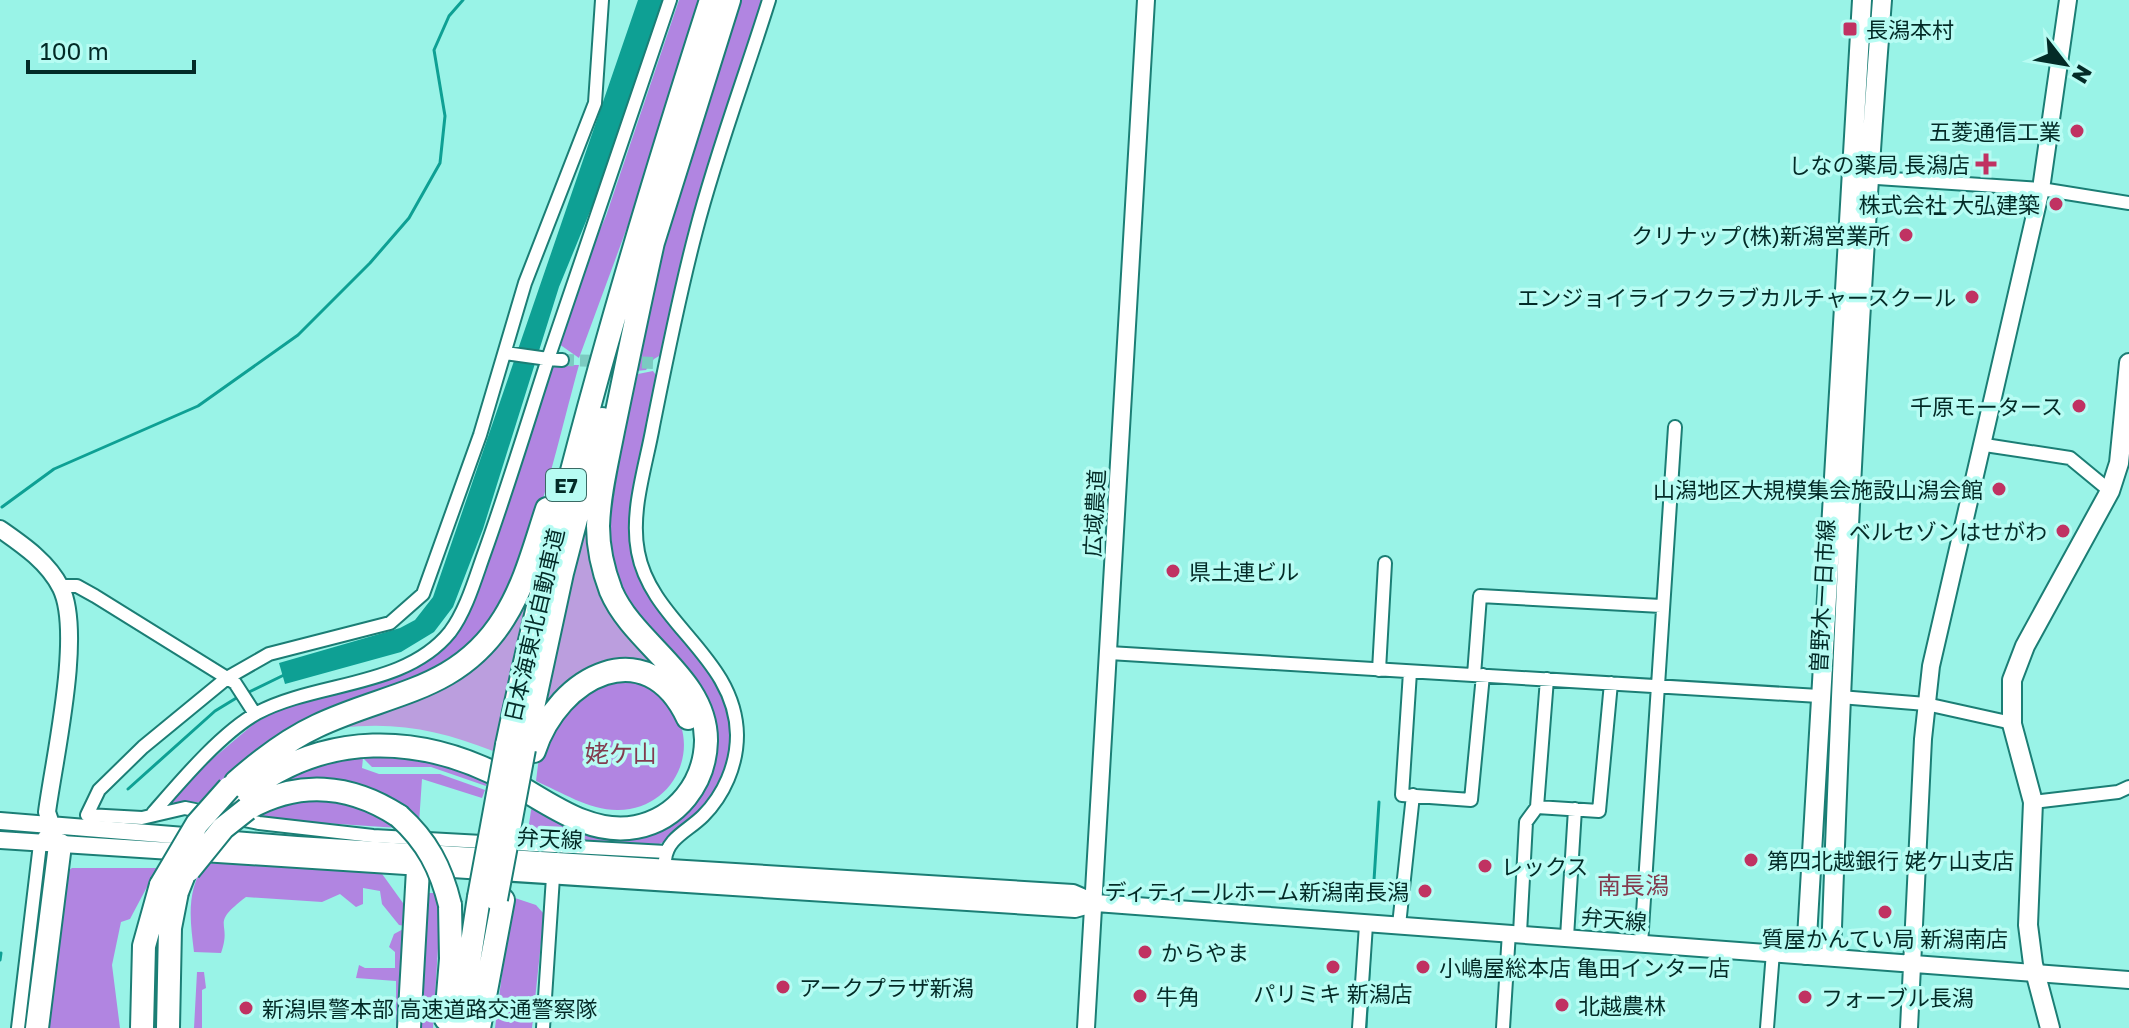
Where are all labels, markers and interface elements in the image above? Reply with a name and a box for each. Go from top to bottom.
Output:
place label: 長潟本村 [1866,16,1954,43]
marker: 長潟本村 [1841,20,1859,38]
scale bar [28,24,194,74]
north arrow [2025,24,2105,104]
text: 100 m [40,36,109,65]
text: N [2067,60,2098,89]
place label: 五菱通信工業 [1929,118,2061,145]
marker: 五菱通信工業 [2068,122,2086,140]
place label: しなの薬局 長潟店 [1788,151,1970,178]
marker: しなの薬局 長潟店 [1977,155,1995,173]
place label: 株式会社 大弘建築 [1858,191,2040,218]
marker: 株式会社 大弘建築 [2047,195,2065,213]
place label: クリナップ(株)新潟営業所 [1631,222,1890,249]
marker: クリナップ(株)新潟営業所 [1897,226,1915,244]
place label: エンジョイライフクラブカルチャースクール [1517,284,1956,311]
marker: エンジョイライフクラブカルチャースクール [1963,288,1981,306]
place label: 千原モータース [1910,393,2063,420]
marker: 千原モータース [2070,397,2088,415]
street label: 広域農道 [1078,468,1110,558]
road number: E7 [546,469,586,501]
place label: 山潟地区大規模集会施設山潟会館 [1653,476,1983,503]
marker: 山潟地区大規模集会施設山潟会館 [1990,480,2008,498]
street label: 曽野木一日市線 [1804,518,1840,674]
place label: ベルセゾンはせがわ [1849,518,2047,545]
marker: ベルセゾンはせがわ [2054,522,2072,540]
street label: 日本海東北自動車道 [499,525,569,725]
place label: 県土連ビル [1189,558,1299,585]
marker: 県土連ビル [1164,562,1182,580]
district label: 姥ケ山 [585,738,657,767]
street label: 弁天線 [516,823,584,853]
place label: 第四北越銀行 姥ケ山支店 [1767,847,2015,874]
marker: 第四北越銀行 姥ケ山支店 [1742,851,1760,869]
place label: レックス [1501,853,1588,880]
marker: レックス [1476,857,1494,875]
district label: 南長潟 [1597,870,1669,899]
place label: ディティールホーム新潟南長潟 [1105,878,1409,905]
marker: ディティールホーム新潟南長潟 [1416,882,1434,900]
street label: 弁天線 [1580,903,1648,935]
marker: 質屋かんてい局 新潟南店 [1876,903,1894,921]
place label: 質屋かんてい局 新潟南店 [1762,925,2008,952]
place label: からやま [1161,939,1249,966]
marker: からやま [1136,943,1154,961]
place label: 小嶋屋総本店 亀田インター店 [1439,954,1731,981]
marker: パリミキ 新潟店 [1324,958,1342,976]
marker: 小嶋屋総本店 亀田インター店 [1414,958,1432,976]
place label: アークプラザ新潟 [799,974,974,1001]
marker: アークプラザ新潟 [774,978,792,996]
place label: パリミキ 新潟店 [1253,980,1413,1007]
place label: 牛角 [1156,983,1200,1010]
place label: フォーブル長潟 [1821,984,1974,1011]
marker: 牛角 [1131,987,1149,1005]
marker: フォーブル長潟 [1796,988,1814,1006]
place label: 北越農林 [1578,992,1666,1019]
place label: 新潟県警本部 高速道路交通警察隊 [262,995,598,1022]
marker: 北越農林 [1553,996,1571,1014]
marker: 新潟県警本部 高速道路交通警察隊 [237,999,255,1017]

